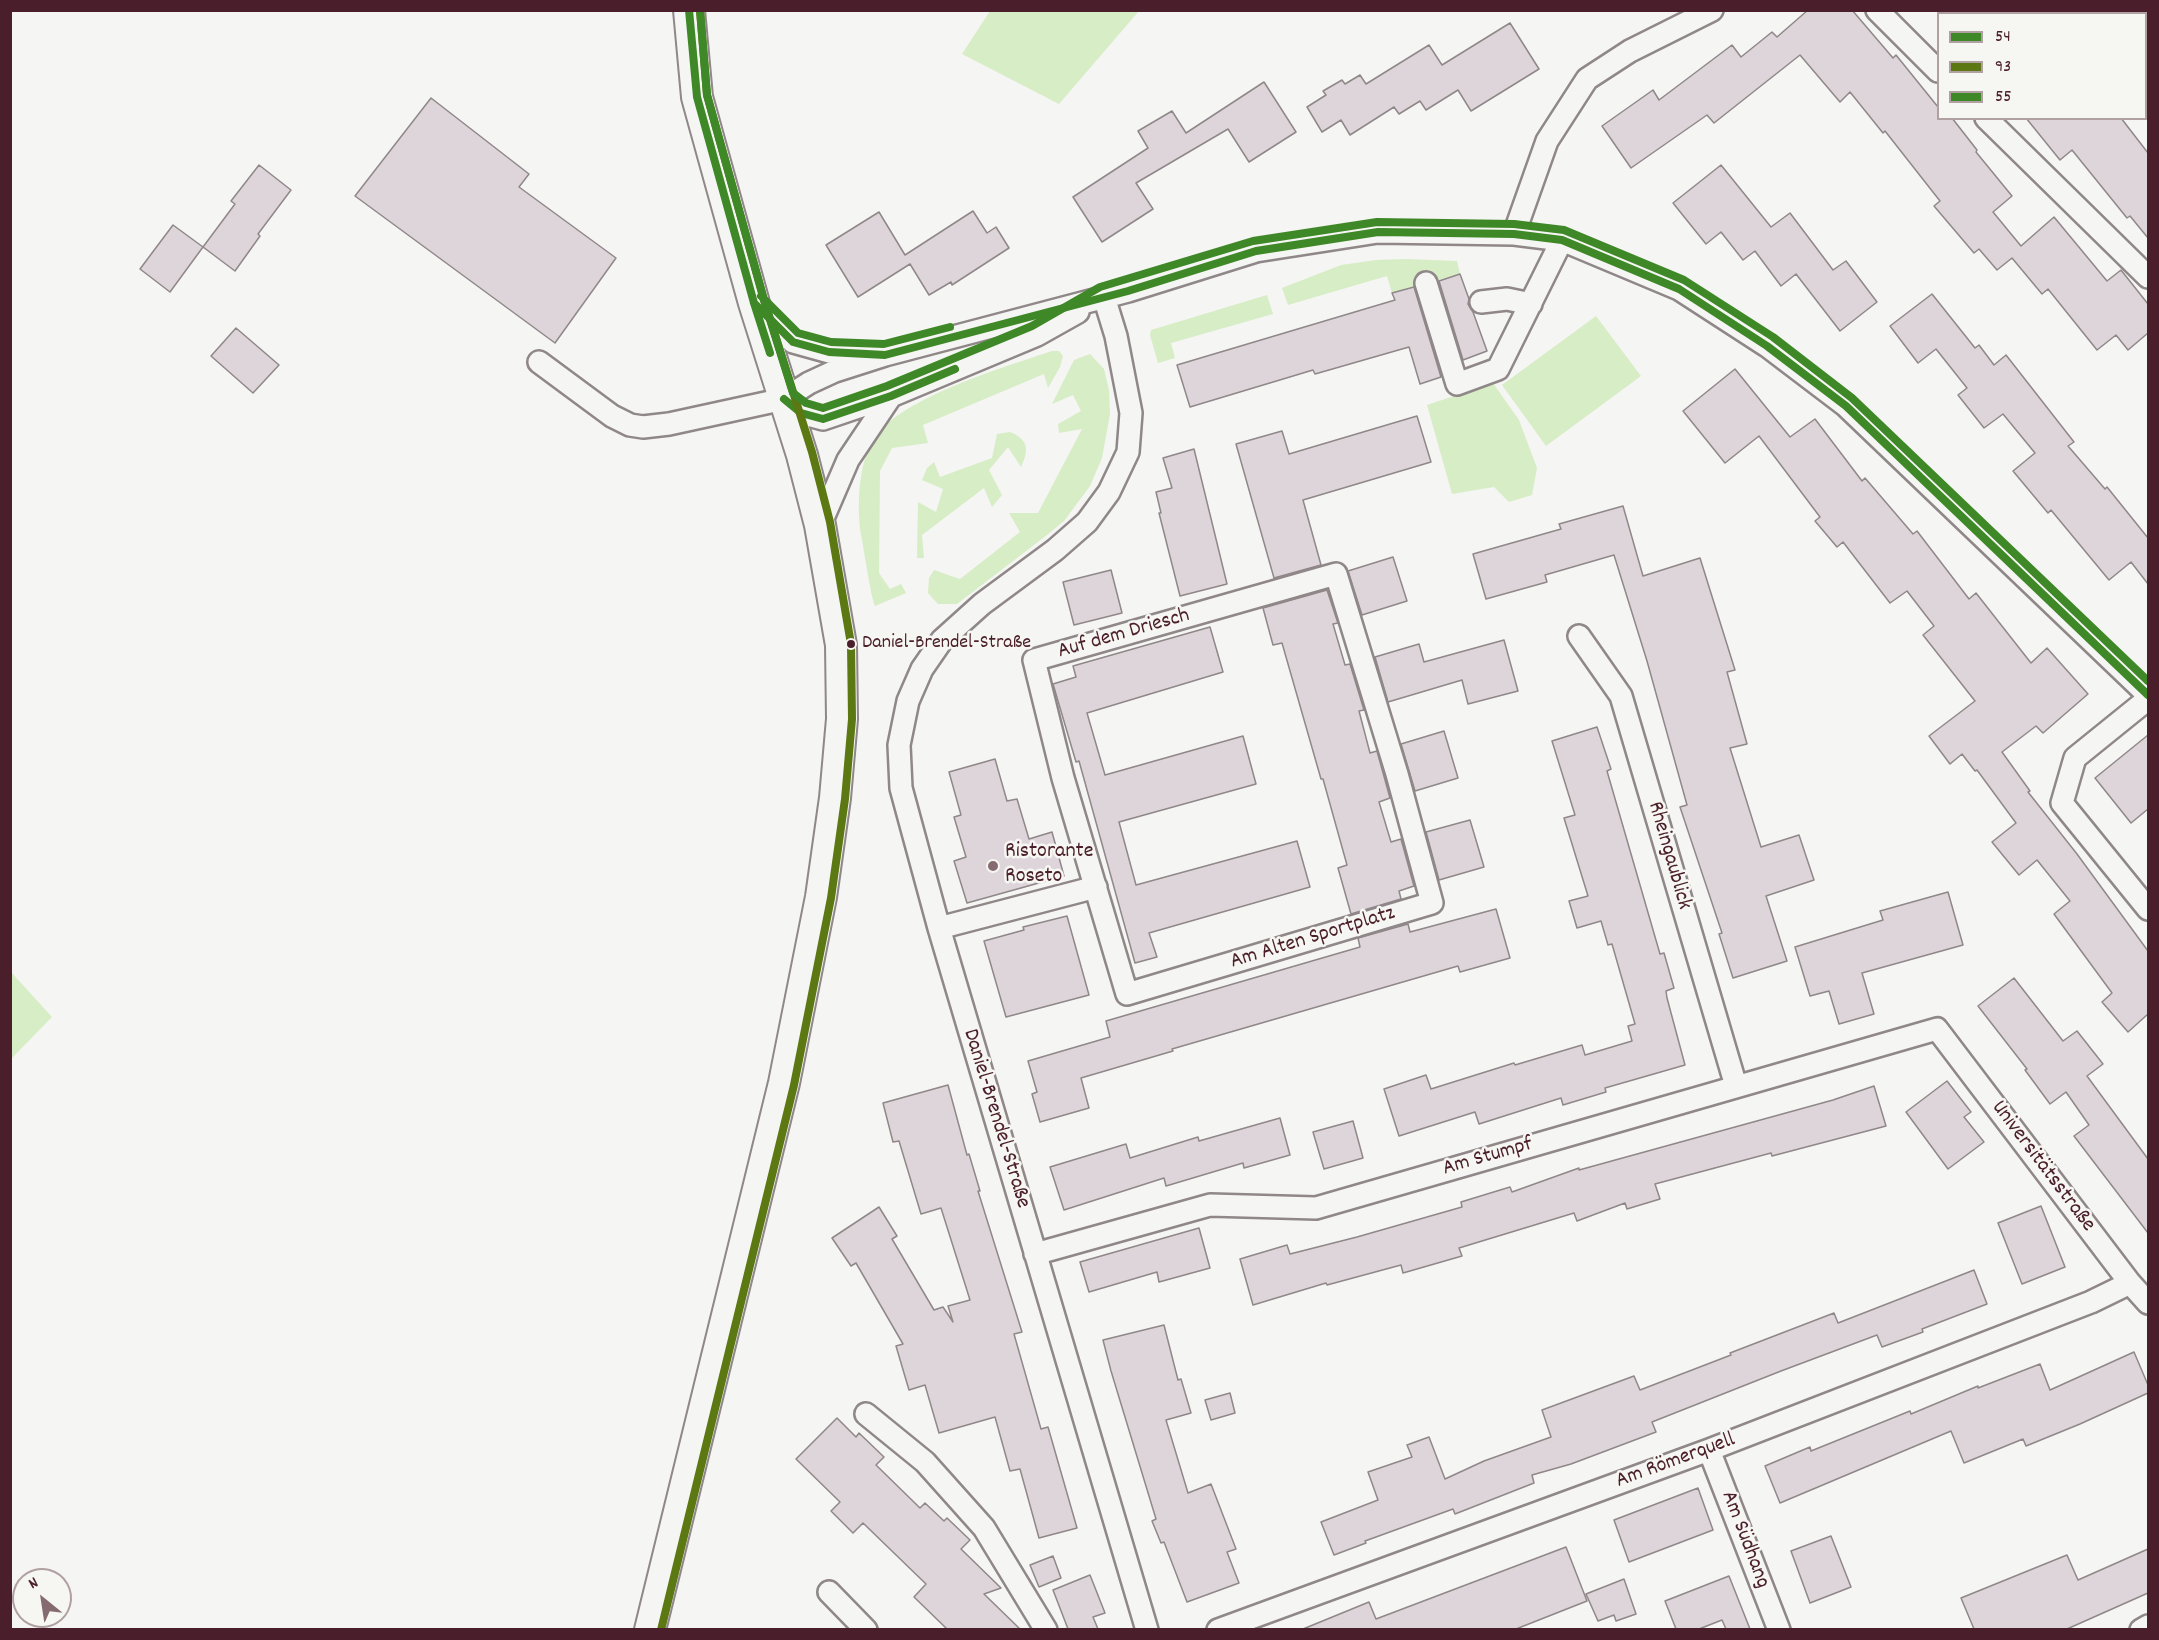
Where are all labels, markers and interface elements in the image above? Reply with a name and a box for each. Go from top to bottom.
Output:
legend [1937,12,2147,120]
text: 54 [1995,25,2011,50]
text: 93 [1995,55,2011,80]
text: 55 [1995,85,2012,110]
street label: Auf dem Driesch [1055,604,1193,666]
place label: Daniel-Brendel-Straße [862,632,1031,656]
marker: Daniel-Brendel-Straße [845,638,857,650]
street label: Rheingaublick [1640,799,1696,913]
place label: Ristorante Roseto [1005,840,1093,891]
marker: Ristorante Roseto [986,859,1000,873]
street label: Am Alten Sportplatz [1228,901,1398,977]
street label: Daniel-Brendel-Straße [955,1026,1035,1212]
street label: Universitätsstraße [1984,1096,2100,1238]
street label: Am Stumpf [1440,1133,1536,1183]
street label: Am Römerquell [1613,1428,1739,1496]
street label: Am Südhang [1713,1488,1775,1592]
north arrow [12,1568,72,1628]
text: N [25,1572,43,1596]

